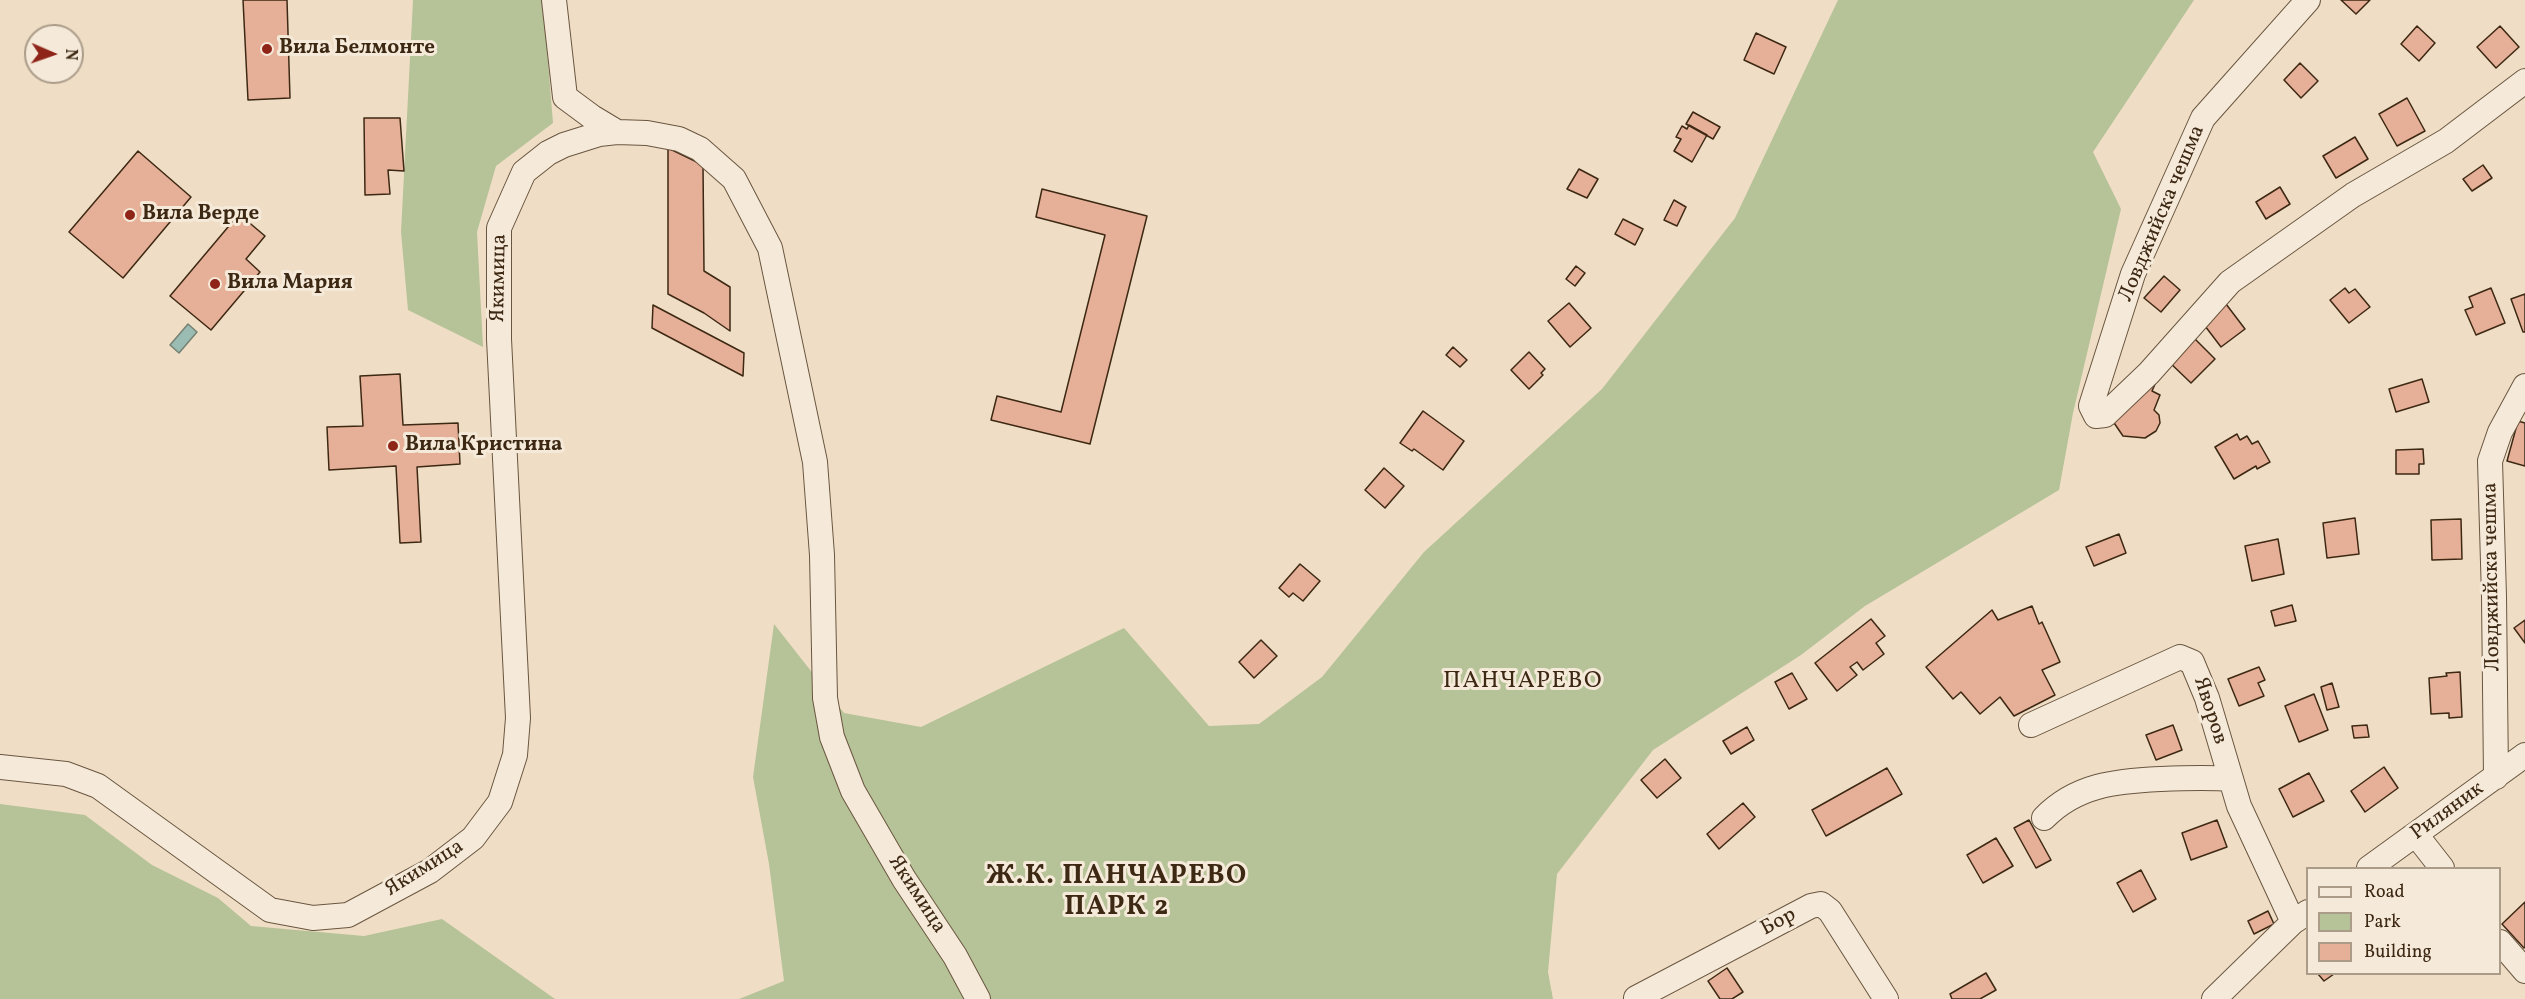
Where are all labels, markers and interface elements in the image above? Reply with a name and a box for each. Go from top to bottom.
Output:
north arrow [24,24,84,84]
place label: Вила Белмонте [279,36,435,62]
marker: Вила Белмонте [260,42,274,56]
text: N [59,48,81,61]
street label: Ловджийска чешма [2114,122,2212,306]
place label: Вила Верде [142,202,259,228]
marker: Вила Верде [123,208,137,222]
street label: Якимица [487,234,513,322]
place label: Вила Мария [227,271,353,297]
marker: Вила Мария [208,277,222,291]
place label: Вила Кристина [405,433,563,459]
marker: Вила Кристина [386,439,400,453]
street label: Ловджийска чешма [2479,482,2507,672]
district label: ПАНЧАРЕВО [1443,669,1603,697]
street label: Яворов [2186,674,2232,748]
street label: Риляник [2407,777,2489,847]
street label: Якимица [381,835,469,903]
street label: Якимица [881,851,951,939]
district label: Ж.К. ПАНЧАРЕВО ПАРК 2 [986,862,1248,925]
legend [2306,867,2501,975]
text: Road [2364,880,2405,905]
street label: Бор [1757,903,1801,943]
text: Park [2364,910,2401,935]
text: Building [2364,940,2432,965]

